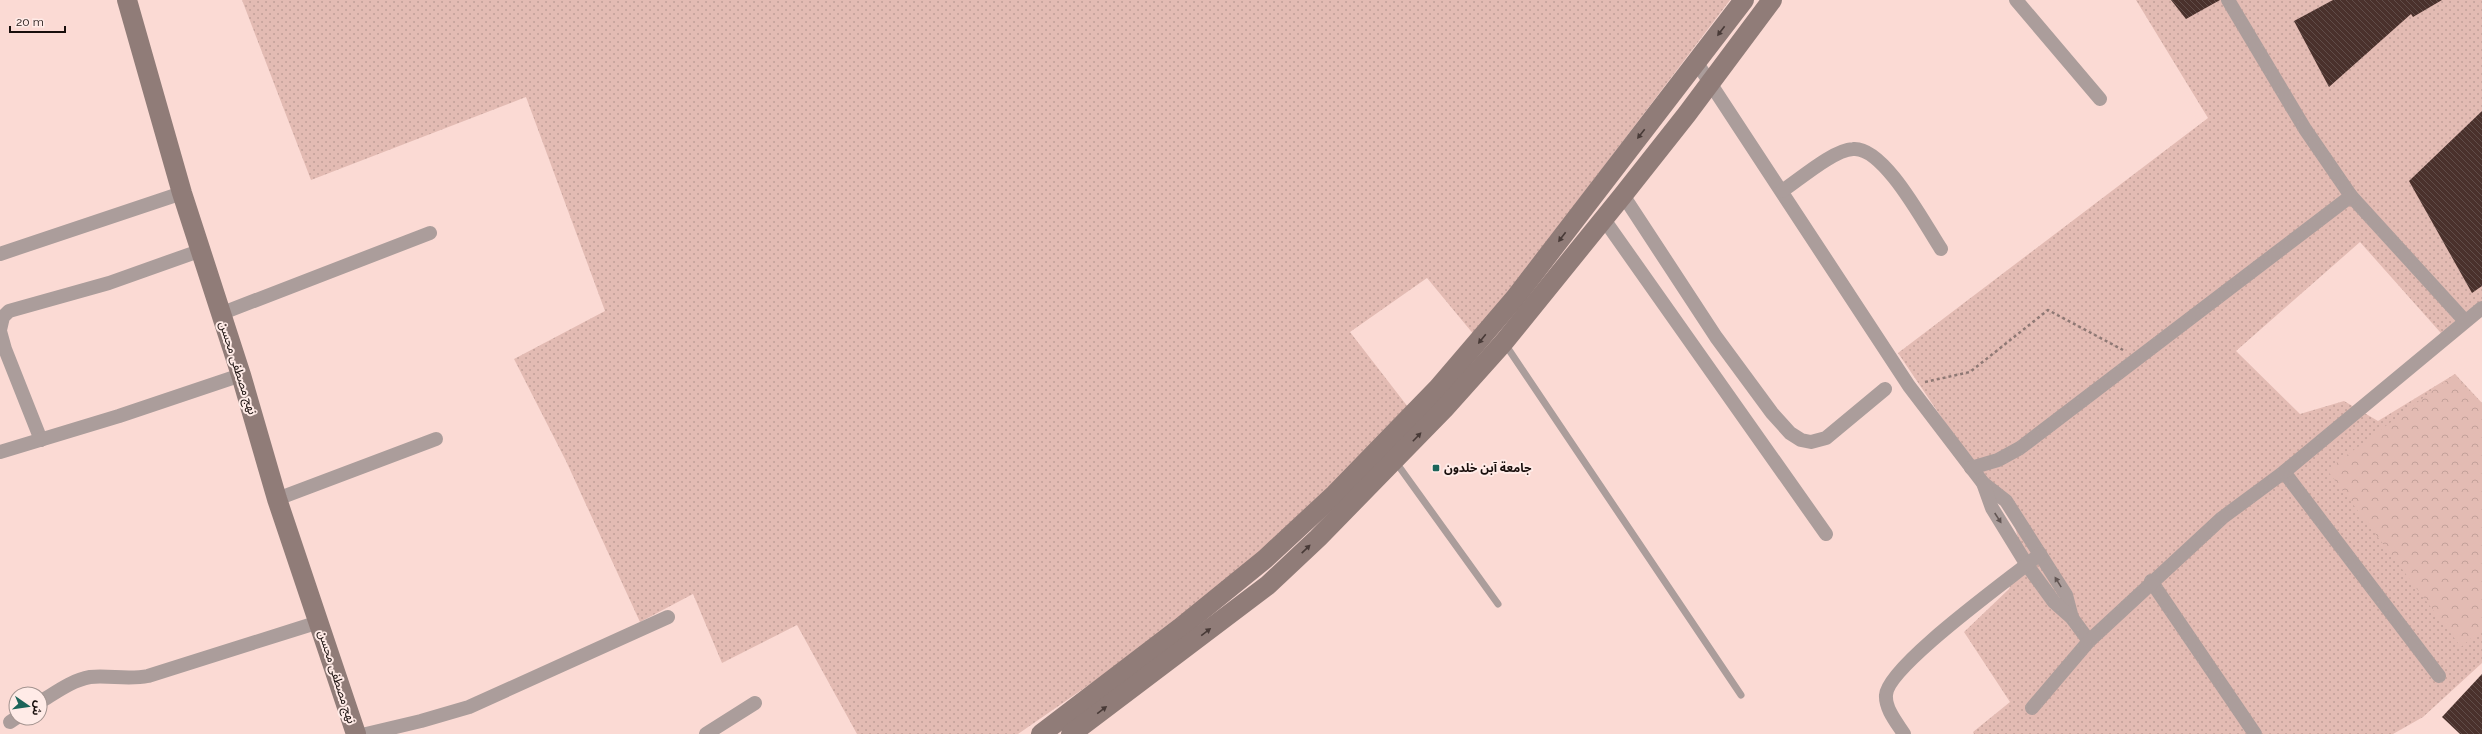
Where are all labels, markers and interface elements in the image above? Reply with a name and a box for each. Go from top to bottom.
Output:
scale bar [10,8,65,34]
text: 20 m [16,15,44,29]
one-way arrow [1717,26,1725,37]
one-way arrow [1637,129,1646,140]
one-way arrow [1558,232,1566,242]
street label: نهج مصطفى محسن [214,320,260,417]
one-way arrow [1477,334,1486,345]
one-way arrow [1412,432,1422,442]
place label: جامعة آبن خلدون [1444,461,1532,475]
marker: جامعة آبن خلدون [1431,463,1441,473]
one-way arrow [1995,512,2002,524]
one-way arrow [1301,545,1311,554]
one-way arrow [2054,577,2062,587]
one-way arrow [1201,628,1212,637]
street label: نهج مصطفى محسن [313,629,359,726]
north arrow [8,686,48,726]
text: ش [29,699,45,717]
one-way arrow [1097,706,1108,714]

